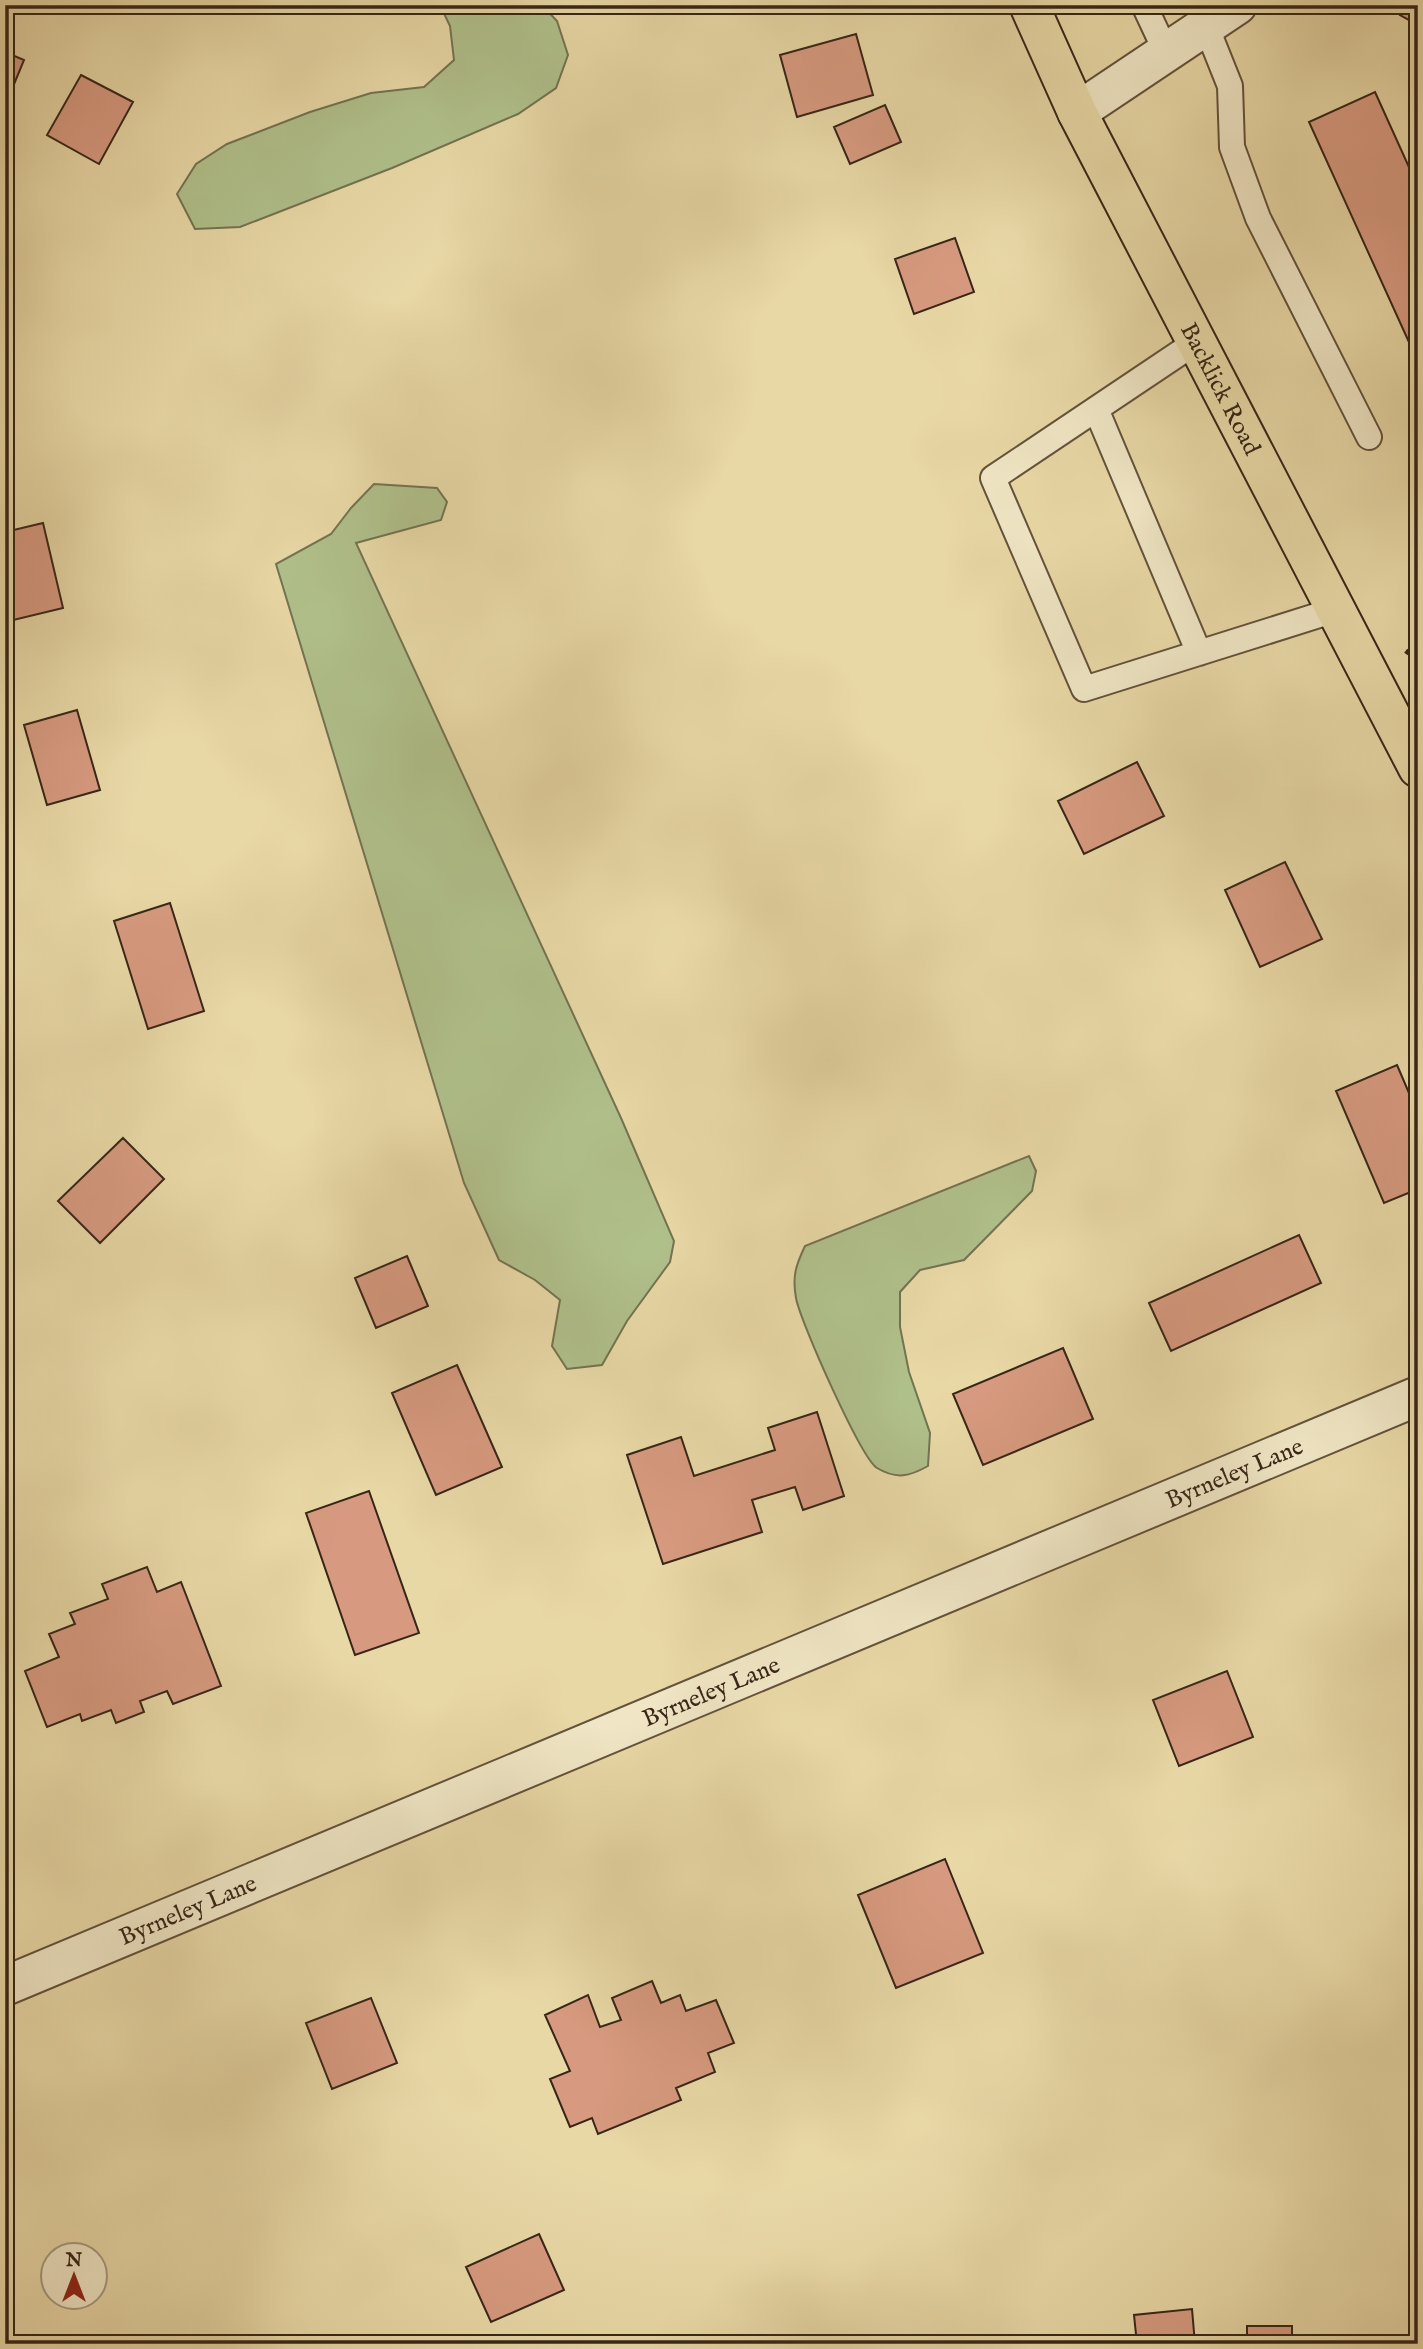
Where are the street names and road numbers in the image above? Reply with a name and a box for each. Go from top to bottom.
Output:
street label: Backlick Road [1172,318,1267,461]
street label: Byrneley Lane [1161,1432,1308,1517]
street label: Byrneley Lane [638,1650,785,1735]
street label: Byrneley Lane [115,1869,262,1954]

